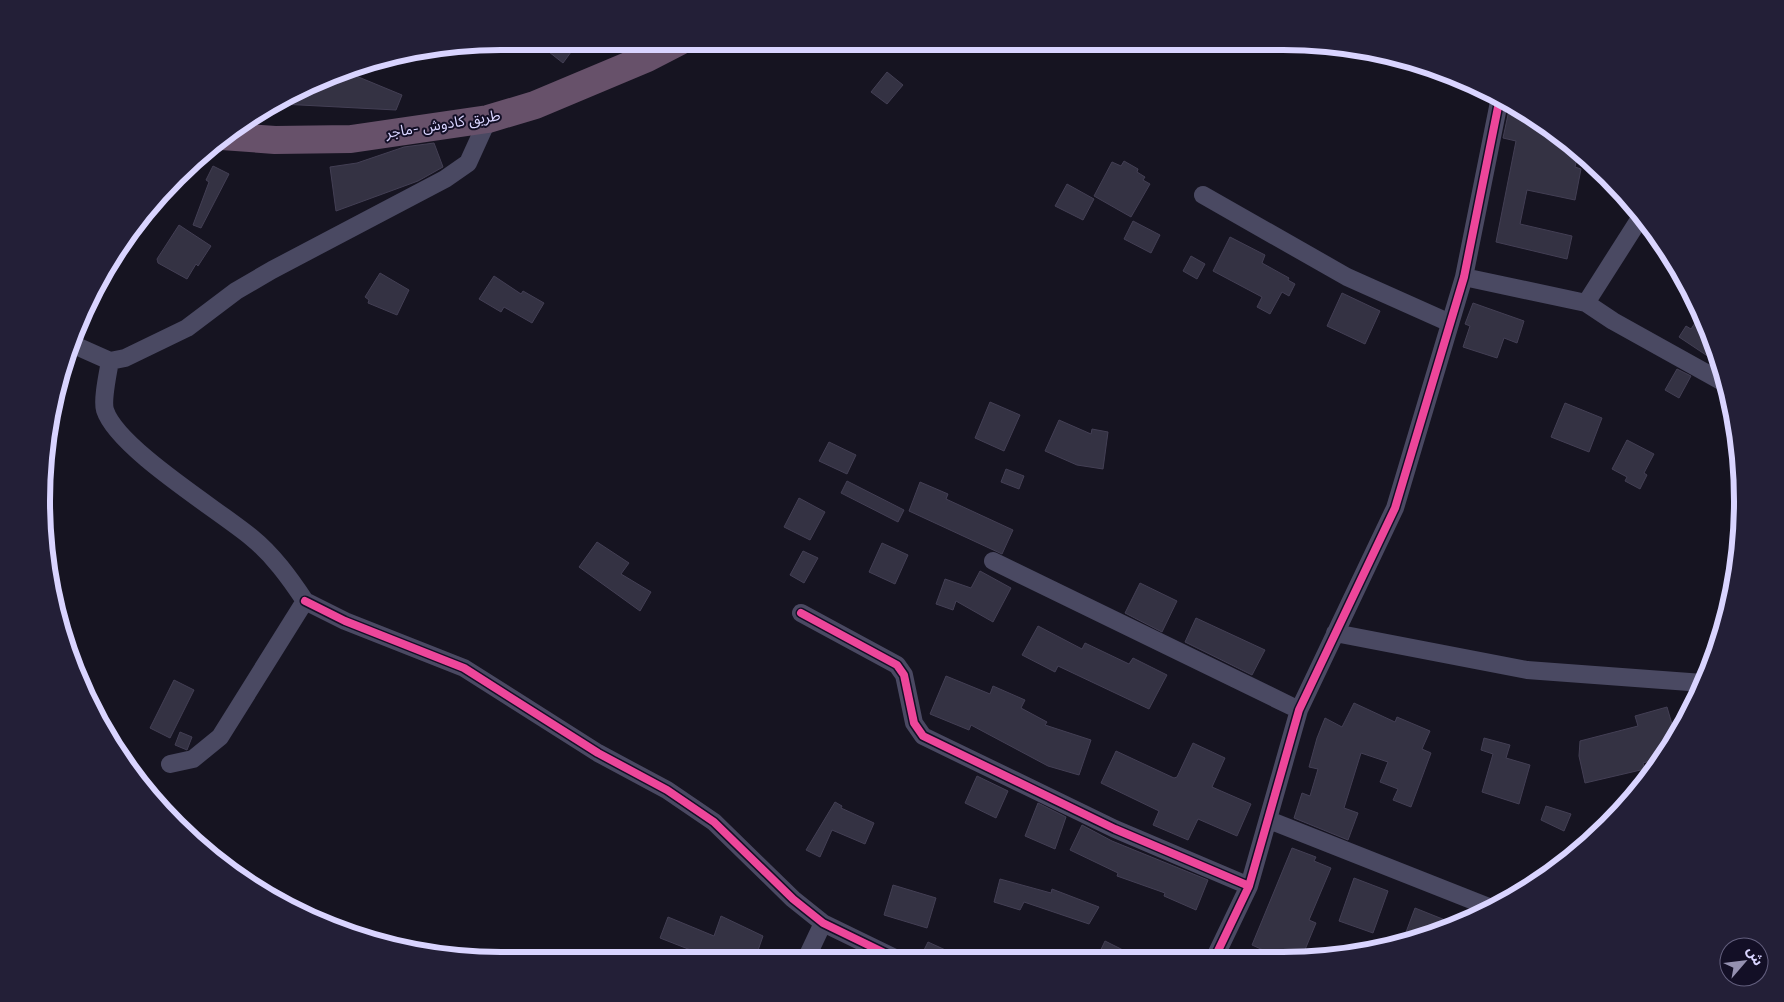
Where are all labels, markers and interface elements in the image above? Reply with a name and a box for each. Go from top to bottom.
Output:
street label: طريق كادوش -ماجر [383,105,502,143]
north arrow [1719,937,1769,987]
text: ش [1742,943,1768,969]

